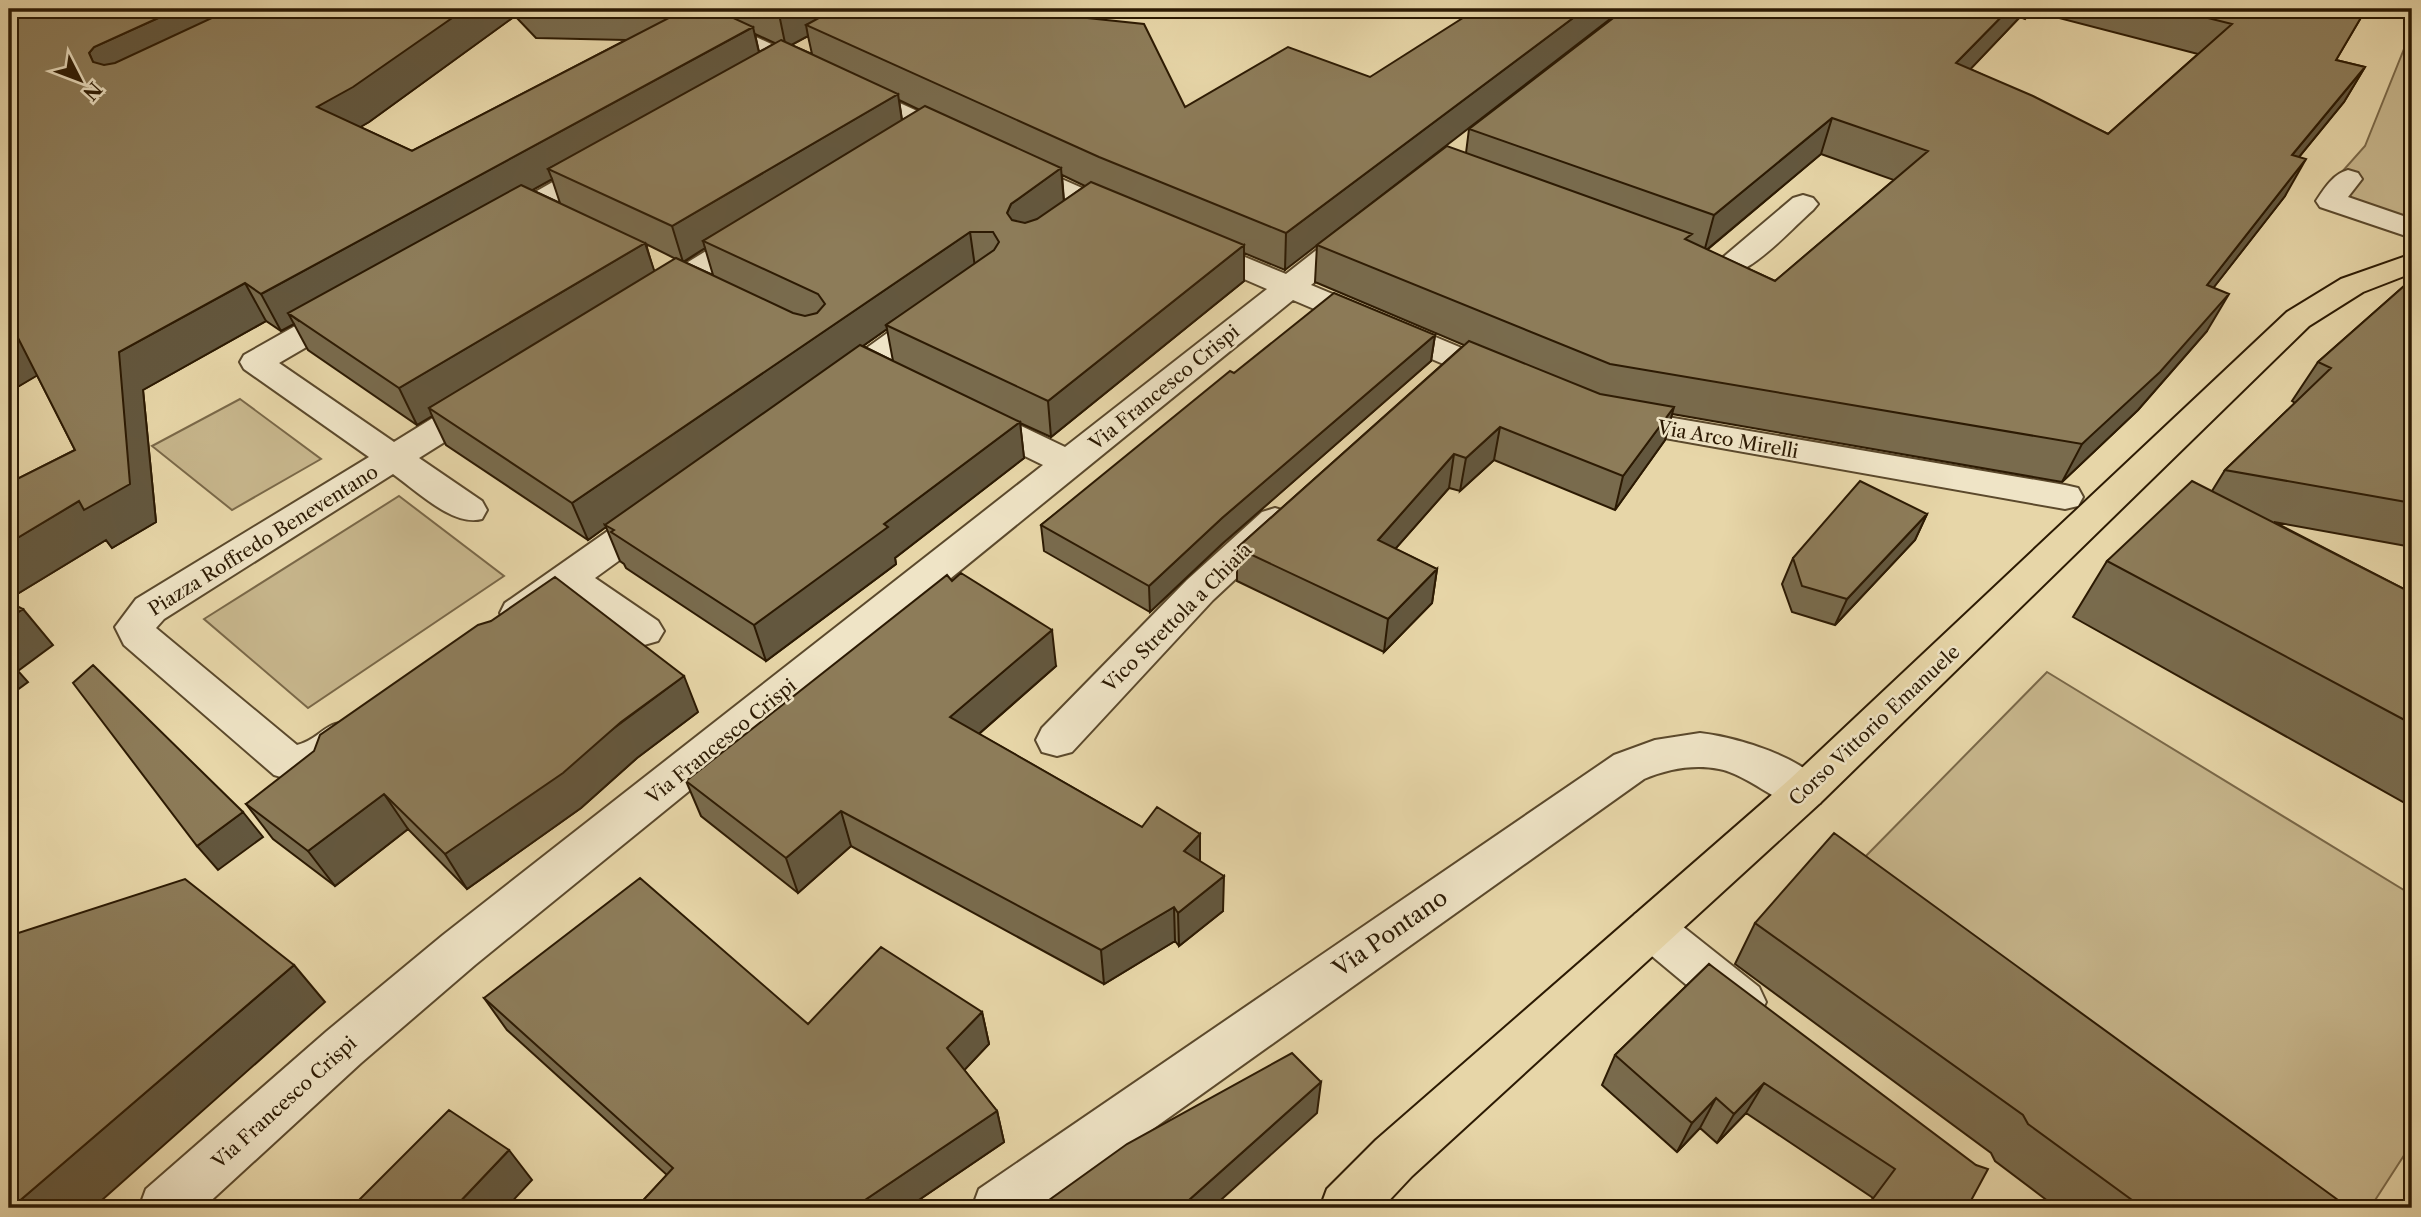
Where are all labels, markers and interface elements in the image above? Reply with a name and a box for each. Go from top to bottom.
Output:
north arrow [46,46,116,116]
text: N [78,77,106,105]
street label: Via Francesco Crispi [1084,320,1244,456]
street label: Via Arco Mirelli [1655,416,1800,463]
street label: Piazza Roffredo Beneventano [144,460,382,621]
street label: Vico Strettola a Chiaia [1097,538,1257,697]
street label: Corso Vittorio Emanuele [1784,640,1964,810]
street label: Via Francesco Crispi [641,674,801,810]
street label: Via Pontano [1326,883,1453,983]
street label: Via Francesco Crispi [207,1031,361,1174]

